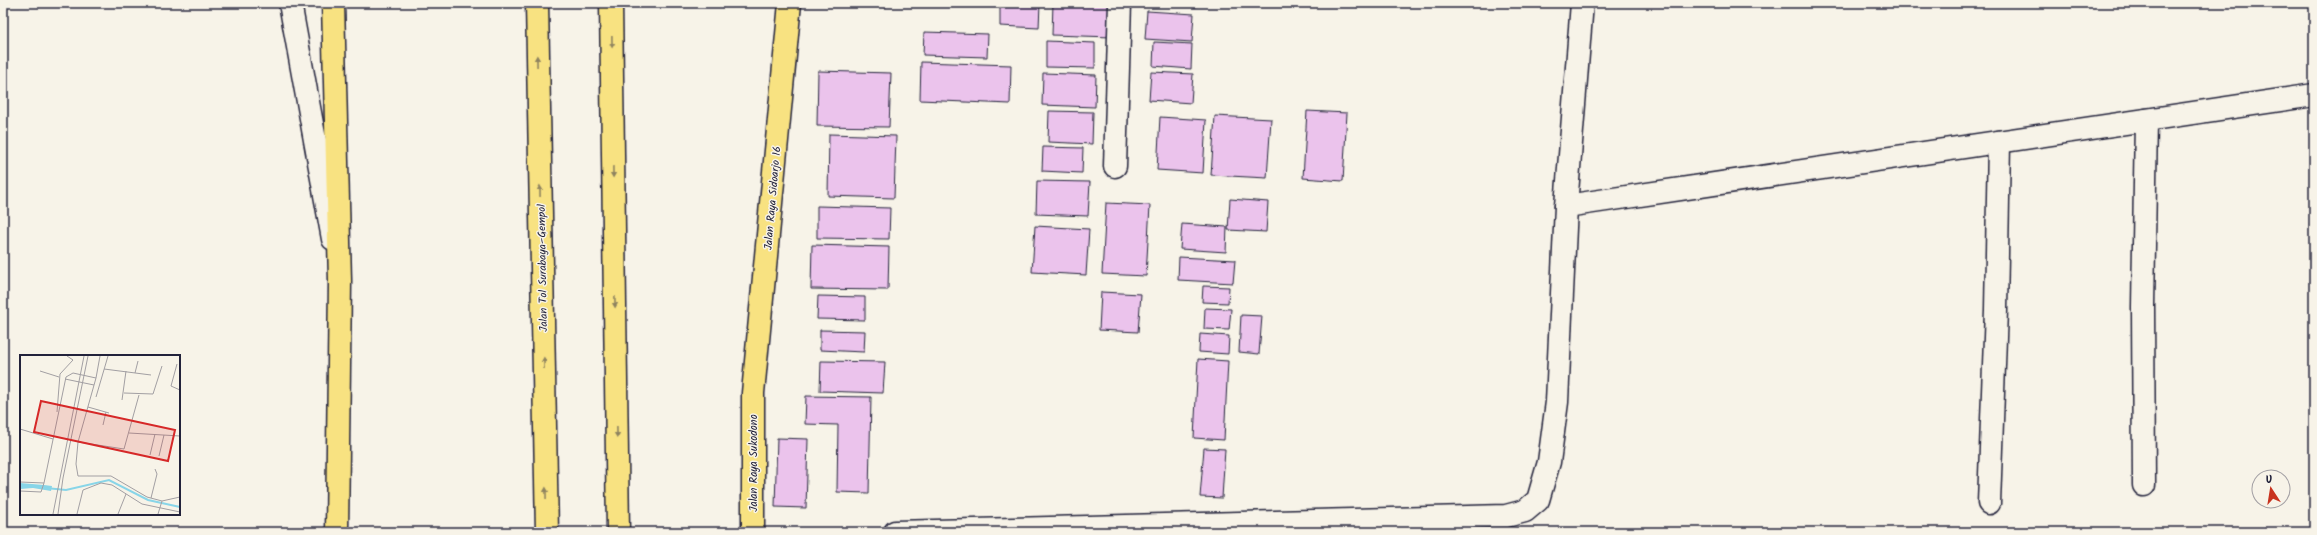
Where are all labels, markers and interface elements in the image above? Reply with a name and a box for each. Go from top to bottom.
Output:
one-way arrow [609,36,615,49]
one-way arrow [534,54,540,67]
street label: Jalan Raya Sidoarjo 16 [759,145,787,251]
one-way arrow [610,166,616,179]
one-way arrow [537,184,543,197]
street label: Jalan Tol Surabaya–Gempol [533,204,553,332]
one-way arrow [612,296,618,309]
inset map [20,355,180,515]
one-way arrow [541,356,547,369]
street label: Jalan Raya Sukodono [745,414,763,512]
one-way arrow [613,426,620,438]
north arrow [2251,469,2291,509]
text: U [2264,471,2275,490]
one-way arrow [543,487,550,499]

